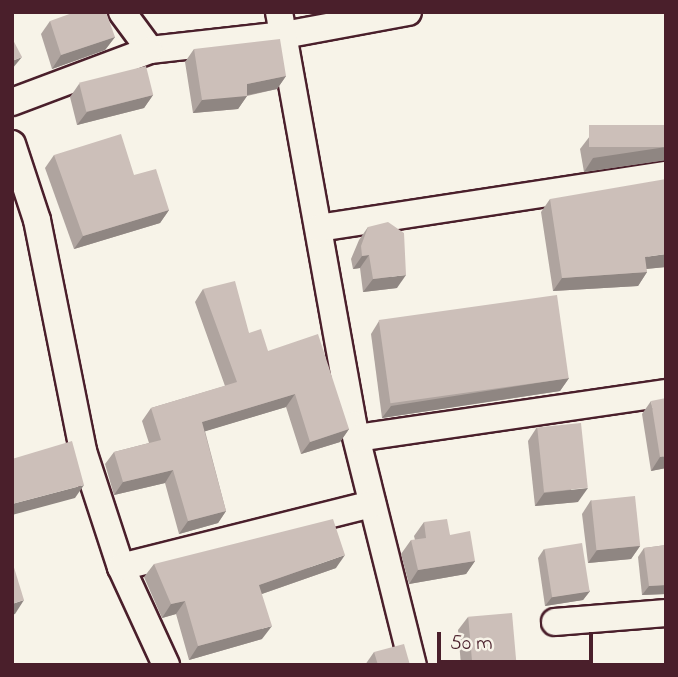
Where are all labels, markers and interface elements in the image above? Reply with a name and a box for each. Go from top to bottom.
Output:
scale bar [440,618,596,662]
text: 50 m [450,629,493,659]

